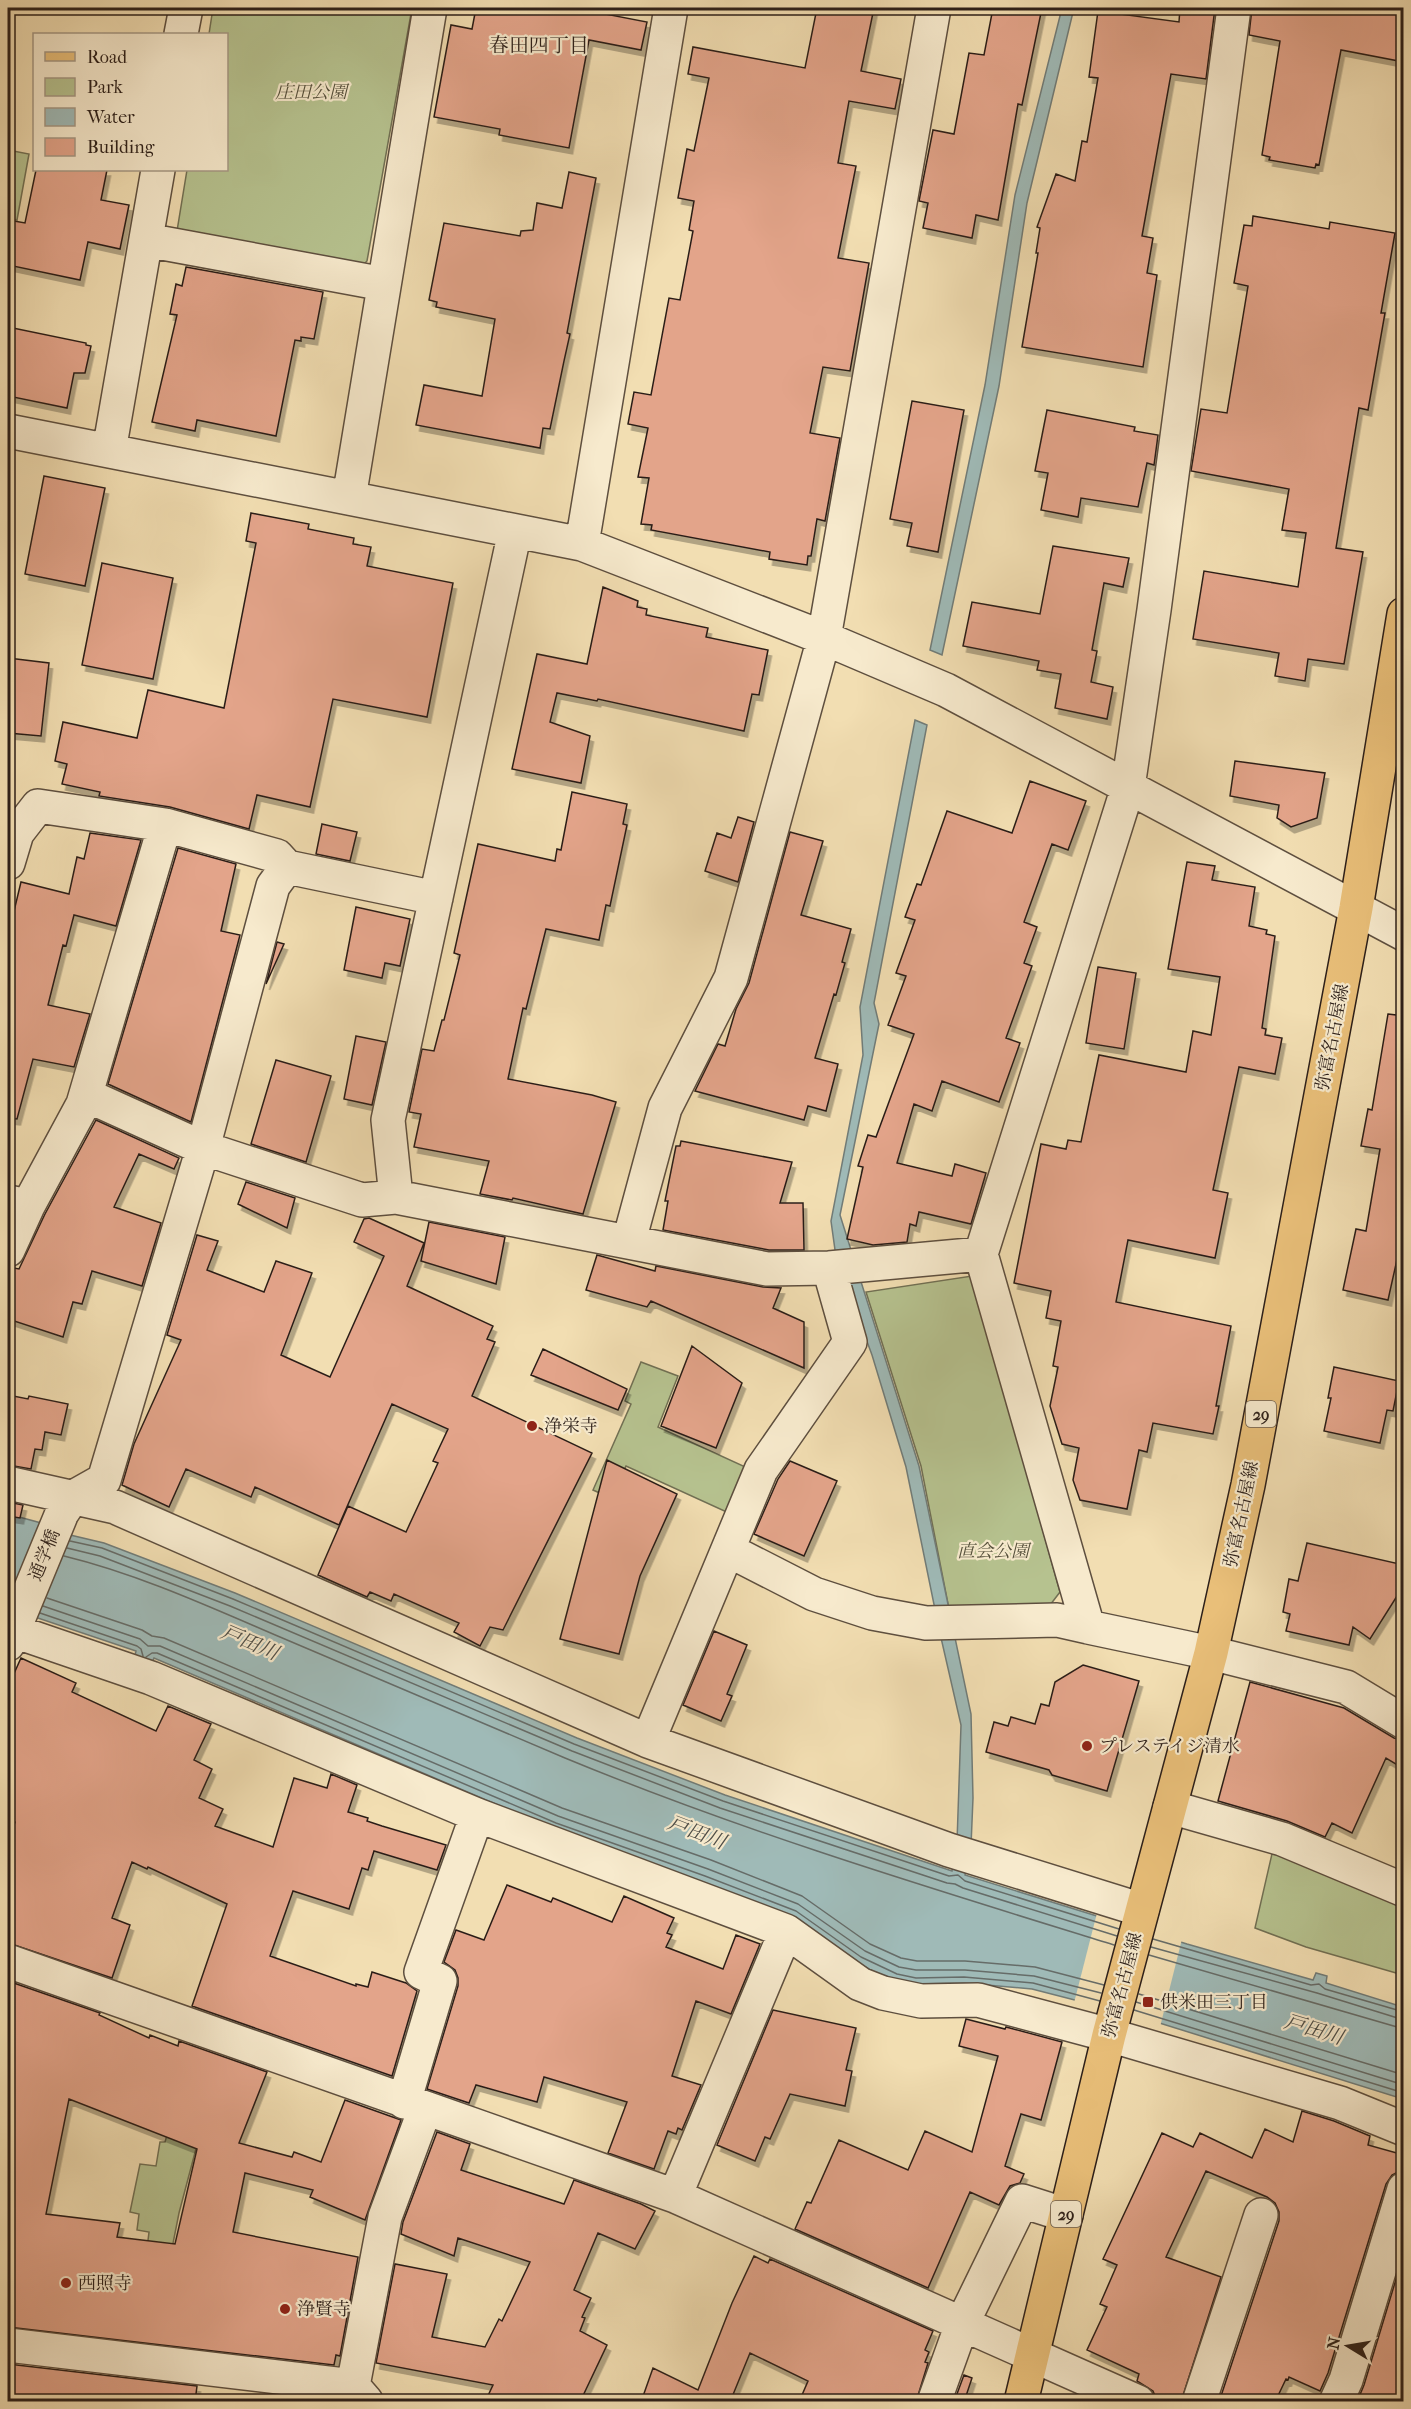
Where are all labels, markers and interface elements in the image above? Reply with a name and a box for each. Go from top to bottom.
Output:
legend [33,33,228,171]
district label: 春田四丁目 [489,34,589,57]
text: Road [87,47,127,68]
text: Park [87,77,124,98]
park label: 庄田公園 [275,82,350,103]
text: Water [86,107,135,128]
text: Building [87,137,155,158]
street label: 弥富名古屋線 [1312,982,1353,1092]
road number: 29 [1246,1401,1276,1427]
place label: 浄栄寺 [544,1416,598,1437]
marker: 浄栄寺 [525,1419,539,1433]
street label: 弥富名古屋線 [1220,1459,1263,1569]
street label: 通学橋 [25,1526,64,1584]
park label: 直会公園 [957,1541,1032,1562]
water label: 戸田川 [218,1620,284,1666]
place label: プレステイジ清水 [1099,1736,1240,1757]
marker: プレステイジ清水 [1080,1739,1094,1753]
water label: 戸田川 [665,1811,731,1855]
street label: 弥富名古屋線 [1098,1930,1147,2040]
place label: 供米田三丁目 [1160,1992,1268,2013]
marker: 供米田三丁目 [1141,1995,1155,2009]
water label: 戸田川 [1282,2010,1348,2050]
road number: 29 [1051,2201,1081,2227]
place label: 西照寺 [78,2273,132,2294]
marker: 西照寺 [59,2276,73,2290]
place label: 浄賢寺 [297,2299,351,2320]
marker: 浄賢寺 [278,2302,292,2316]
north arrow [1318,2316,1378,2376]
text: N [1323,2335,1344,2351]

